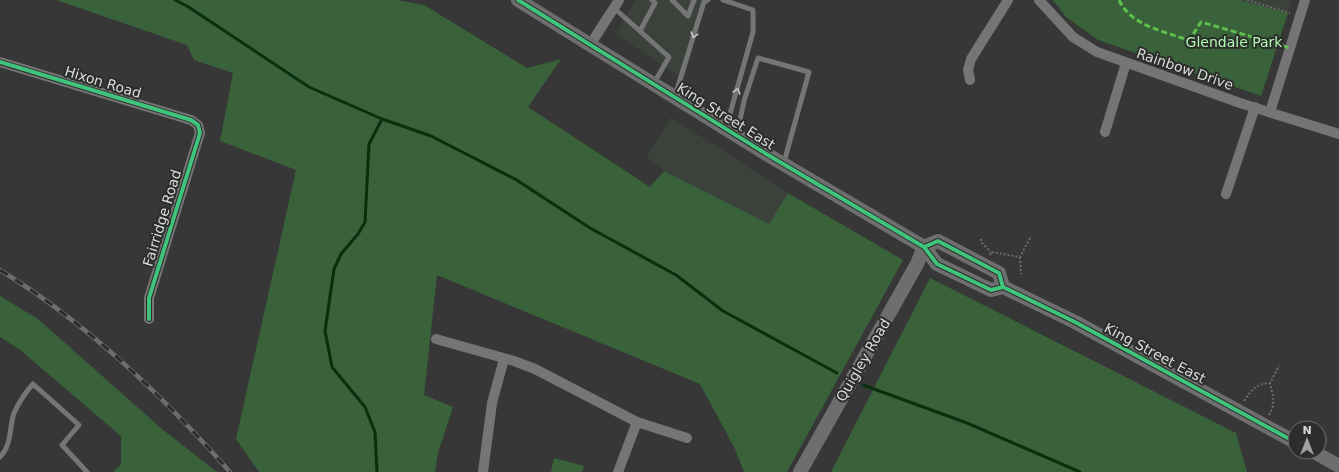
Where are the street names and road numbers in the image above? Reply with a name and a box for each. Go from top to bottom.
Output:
street label: Rainbow Drive [1134,45,1236,93]
street label: Hixon Road [63,63,143,101]
street label: King Street East [674,79,778,153]
street label: Fairridge Road [140,168,184,268]
street label: Quigley Road [833,316,893,404]
street label: King Street East [1102,320,1209,387]

